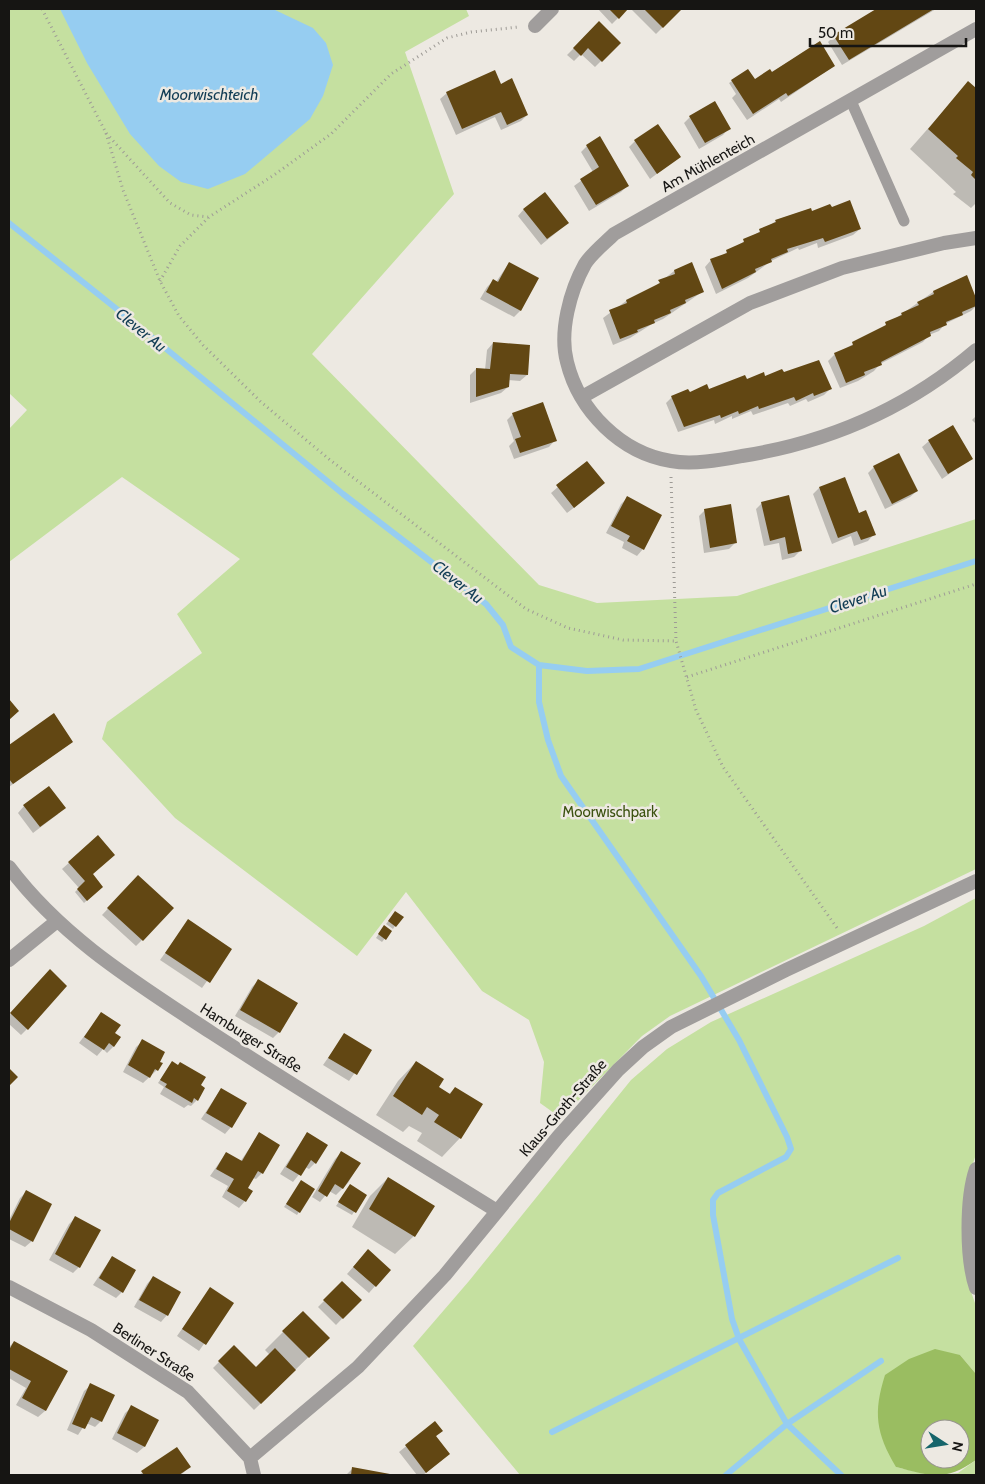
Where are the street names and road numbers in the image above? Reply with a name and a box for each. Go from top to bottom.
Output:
street label: Am Mühlenteich [658,130,758,196]
street label: Hamburger Straße [197,999,305,1077]
street label: Klaus-Groth-Straße [516,1055,610,1160]
street label: Berliner Straße [110,1319,199,1385]

